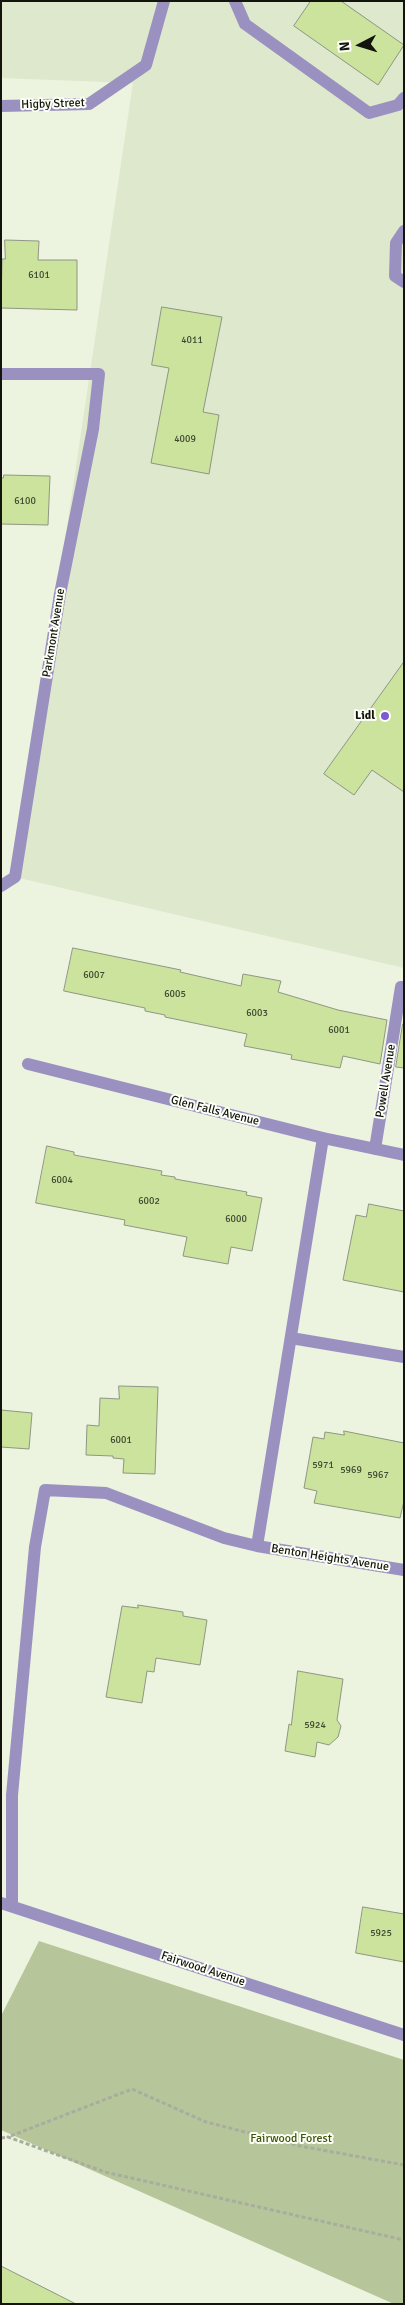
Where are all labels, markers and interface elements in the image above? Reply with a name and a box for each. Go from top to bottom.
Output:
north arrow [335,20,385,70]
text: N [336,41,353,52]
street label: Higby Street [21,96,85,112]
house number: 6101 [28,269,50,281]
house number: 4011 [181,334,203,346]
house number: 4009 [174,433,196,445]
house number: 6100 [14,495,36,507]
street label: Parkmont Avenue [40,588,68,678]
place label: Lidl [355,709,375,723]
marker: Lidl [379,710,391,722]
house number: 6007 [83,969,105,981]
house number: 6005 [164,988,186,1000]
house number: 6003 [246,1007,268,1019]
house number: 6001 [328,1024,350,1036]
street label: Powell Avenue [373,1043,399,1119]
street label: Glen Falls Avenue [169,1093,261,1129]
house number: 6004 [51,1174,73,1186]
house number: 6002 [138,1195,160,1207]
house number: 6000 [225,1213,247,1225]
house number: 6001 [110,1434,132,1446]
house number: 5971 [312,1459,334,1471]
house number: 5969 [340,1464,362,1476]
house number: 5967 [367,1469,389,1481]
street label: Benton Heights Avenue [270,1542,390,1574]
house number: 5924 [304,1719,326,1731]
house number: 5925 [370,1927,392,1939]
street label: Fairwood Avenue [159,1949,247,1989]
park label: Fairwood Forest [250,2132,332,2146]

